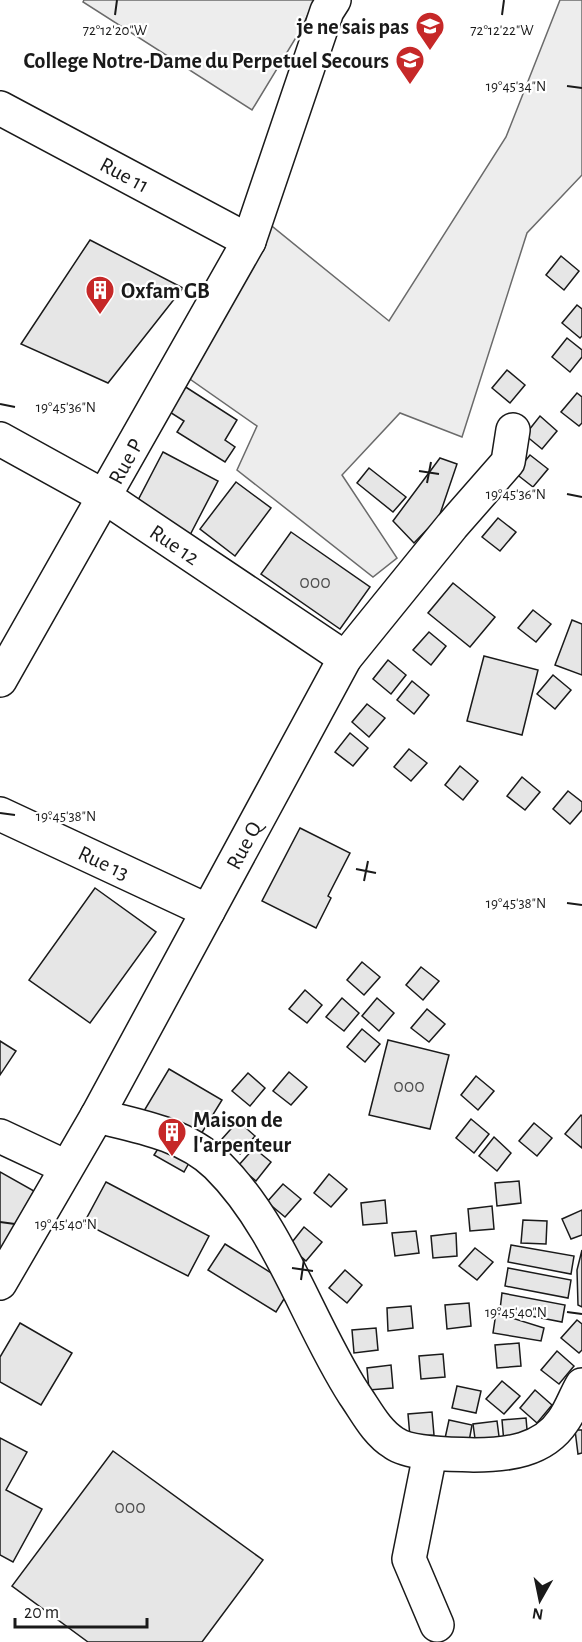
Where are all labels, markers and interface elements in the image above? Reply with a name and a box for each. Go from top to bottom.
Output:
school or university icon: je ne sais pas [414,10,446,52]
place label: je ne sais pas [297,16,409,39]
text: 72°12'20"W [83,23,148,38]
text: 72°12'22"W [470,23,534,38]
school or university icon: College Notre-Dame du Perpetuel Secours [394,44,426,86]
place label: College Notre-Dame du Perpetuel Secours [24,50,389,72]
text: 19°45'34"N [486,79,546,94]
street label: Rue 11 [96,153,153,197]
building icon: Oxfam GB [84,274,116,316]
place label: Oxfam GB [121,280,210,302]
text: 19°45'36"N [36,400,96,415]
street label: Rue P [105,435,147,488]
text: 19°45'36"N [486,487,546,502]
street label: Rue 12 [146,521,203,569]
house number: 000 [299,572,331,592]
text: 19°45'38"N [36,809,96,824]
street label: Rue Q [222,815,267,873]
street label: Rue 13 [75,842,132,884]
text: 19°45'38"N [486,896,546,911]
house number: 000 [393,1076,425,1096]
place label: Maison de l'arpenteur [193,1109,292,1156]
building icon: Maison de l'arpenteur [156,1116,188,1158]
text: 19°45'40"N [35,1217,97,1232]
text: 19°45'40"N [485,1305,547,1320]
house number: 000 [114,1497,146,1517]
north arrow [510,1570,570,1630]
scale bar [15,1591,147,1629]
text: 20 m [24,1604,59,1622]
text: N [531,1605,545,1623]

